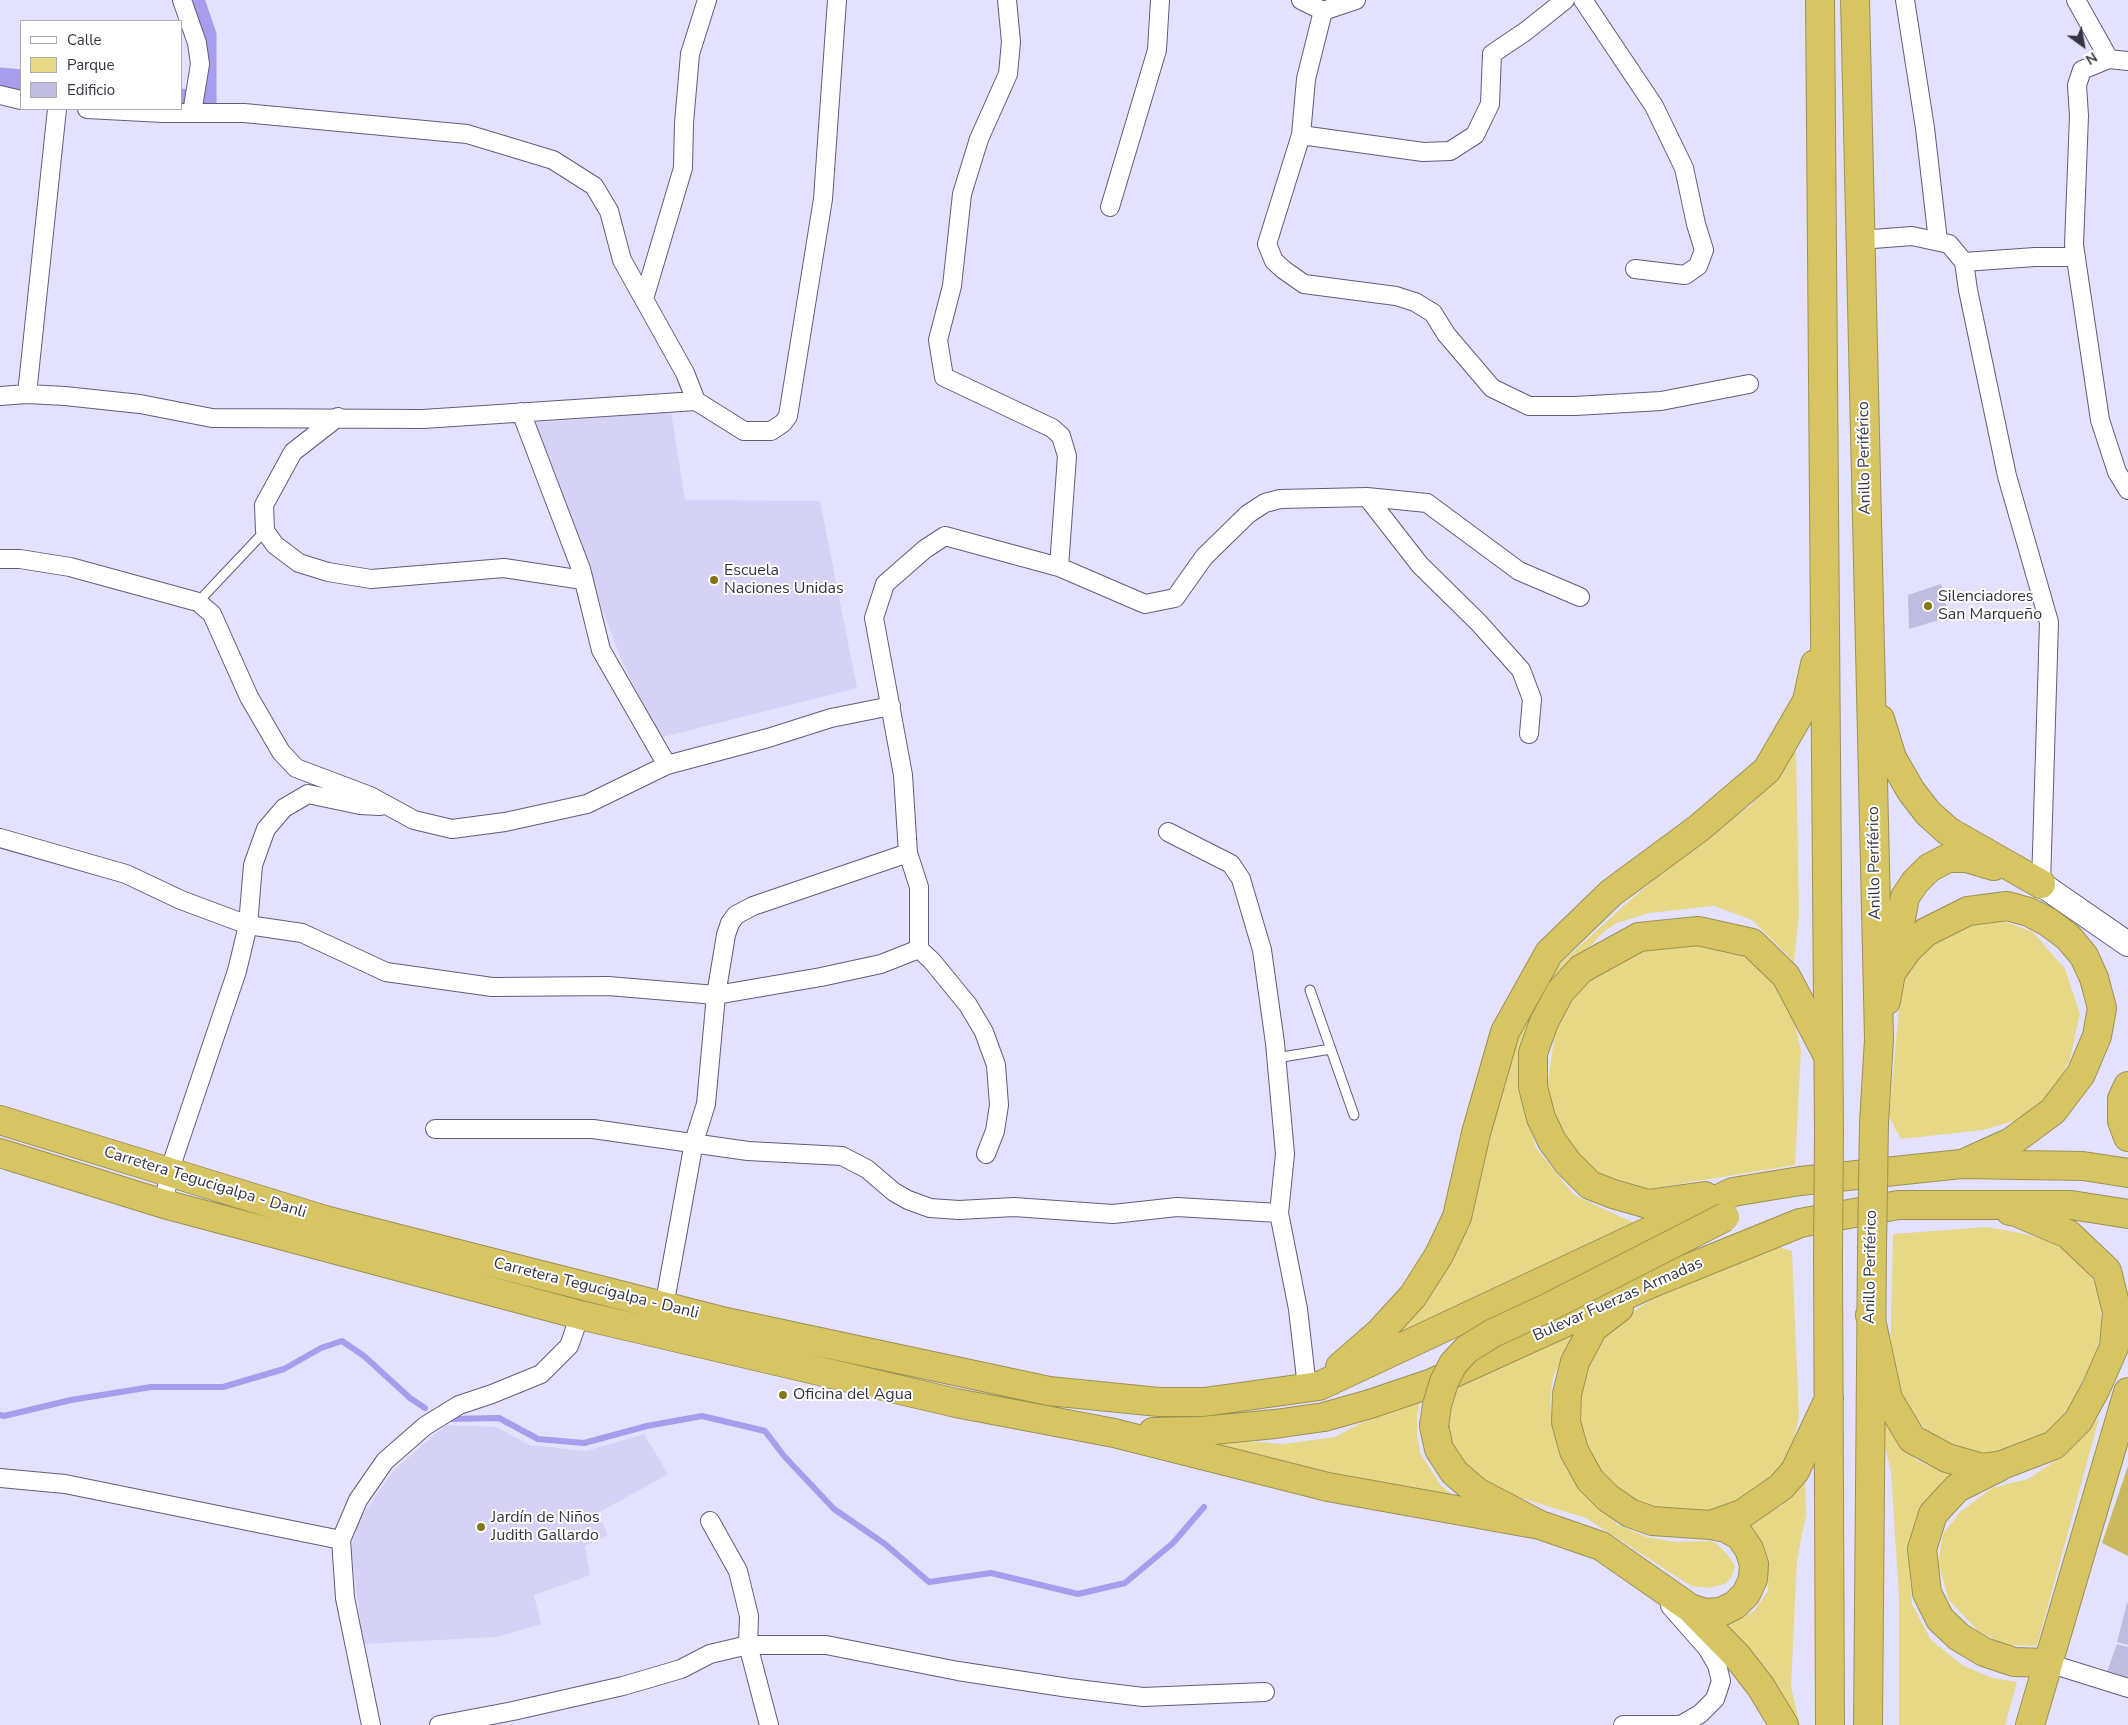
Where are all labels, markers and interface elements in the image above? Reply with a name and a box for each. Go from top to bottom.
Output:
legend [20,20,182,110]
north arrow [2058,20,2108,70]
text: Calle [67,30,102,50]
text: N [2082,47,2101,69]
text: Parque [67,55,115,75]
text: Edificio [67,80,115,100]
street label: Anillo Periférico [1854,401,1876,515]
place label: Escuela Naciones Unidas [724,561,844,599]
marker: Escuela Naciones Unidas [708,574,720,586]
place label: Silenciadores San Marqueño [1938,587,2042,625]
marker: Silenciadores San Marqueño [1922,600,1934,612]
street label: Anillo Periférico [1864,806,1886,920]
street label: Carretera Tegucigalpa - Danli [101,1143,309,1223]
street label: Anillo Periférico [1860,1210,1882,1324]
street label: Carretera Tegucigalpa - Danli [491,1254,701,1324]
street label: Bulevar Fuerzas Armadas [1530,1254,1706,1346]
place label: Oficina del Agua [793,1385,912,1405]
marker: Oficina del Agua [777,1389,789,1401]
place label: Jardín de Niños Judith Gallardo [491,1508,600,1546]
marker: Jardín de Niños Judith Gallardo [475,1521,487,1533]

